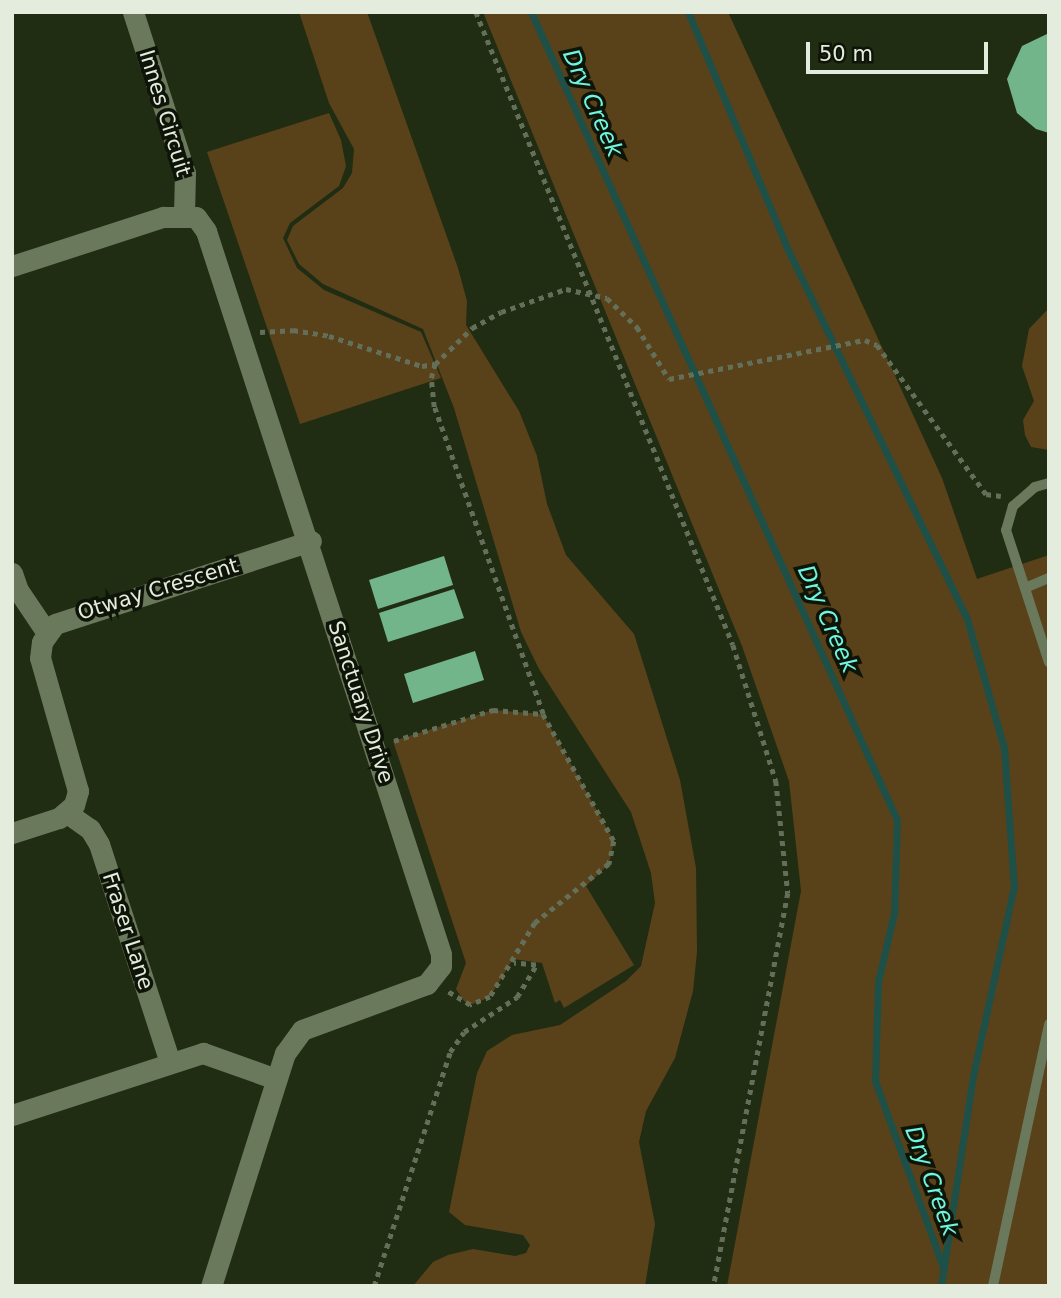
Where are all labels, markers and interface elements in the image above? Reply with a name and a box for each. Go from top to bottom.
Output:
scale bar [809,28,991,72]
text: 50 m [819,42,873,66]
water label: Dry Creek [557,45,629,161]
street label: Innes Circuit [134,47,196,179]
street label: Otway Crescent [75,553,241,625]
water label: Dry Creek [792,561,864,677]
street label: Sanctuary Drive [323,618,399,786]
street label: Fraser Lane [97,869,159,993]
water label: Dry Creek [899,1122,965,1240]

